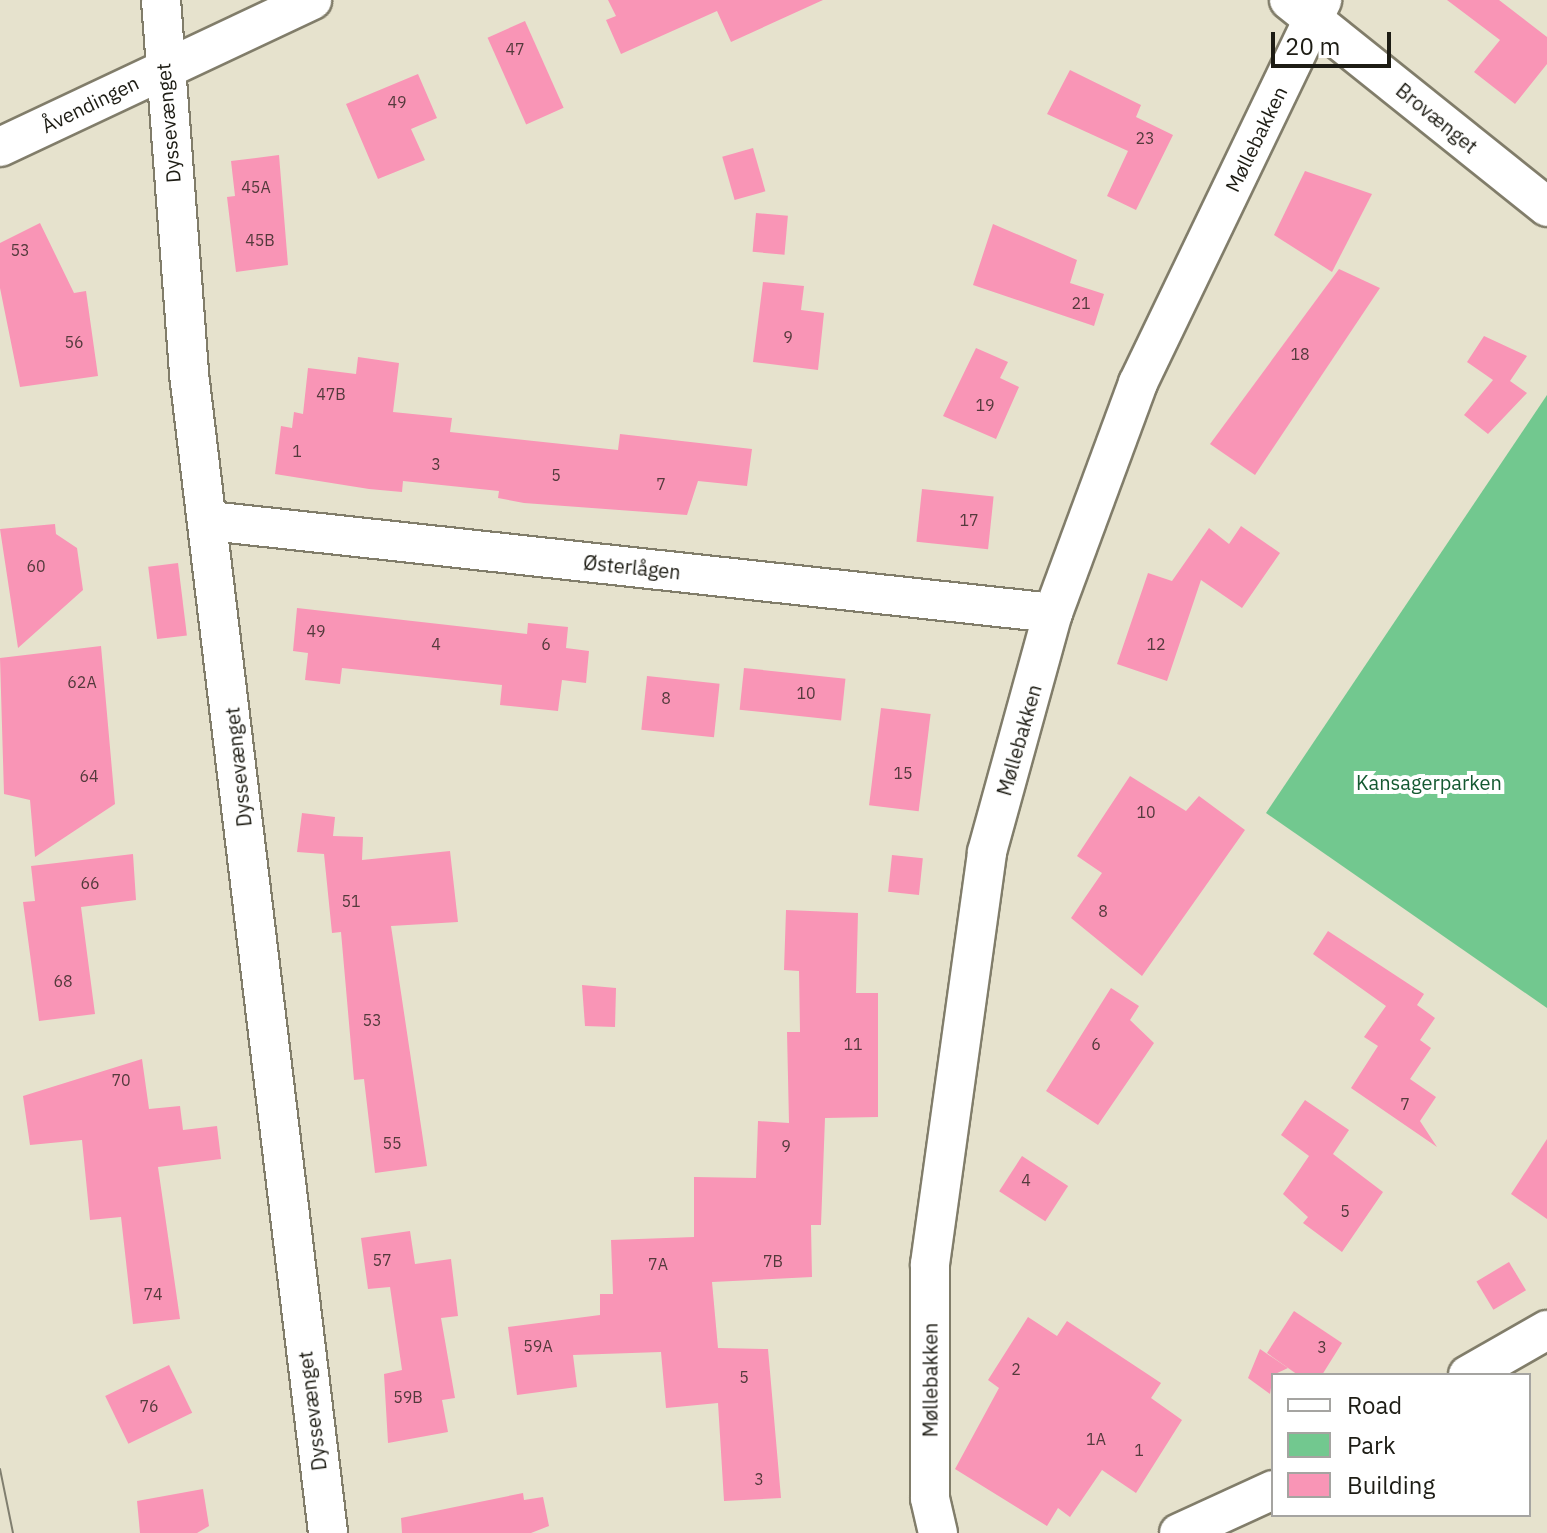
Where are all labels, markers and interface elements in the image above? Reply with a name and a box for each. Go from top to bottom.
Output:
scale bar [1275,16,1395,66]
text: 20 m [1285,30,1340,62]
house number: 47 [505,39,525,59]
street label: Dyssevænget [151,62,185,184]
street label: Åvendingen [37,70,143,138]
street label: Brovænget [1391,78,1483,158]
street label: Møllebakken [1220,82,1292,196]
house number: 49 [387,92,407,112]
house number: 23 [1135,128,1155,148]
house number: 45A [241,177,271,197]
house number: 45B [245,230,275,250]
house number: 53 [10,240,30,260]
house number: 21 [1071,293,1091,313]
house number: 9 [783,327,793,347]
house number: 56 [64,332,84,352]
house number: 18 [1290,344,1310,364]
house number: 47B [316,384,346,404]
house number: 19 [975,395,995,415]
house number: 1 [292,441,302,461]
house number: 3 [431,454,441,474]
house number: 5 [551,465,561,485]
house number: 7 [656,474,666,494]
house number: 17 [959,510,979,530]
street label: Østerlågen [582,550,682,584]
house number: 60 [26,556,46,576]
house number: 49 [306,621,326,641]
house number: 4 [431,634,441,654]
house number: 6 [541,634,551,654]
house number: 12 [1146,634,1166,654]
house number: 62A [67,672,97,692]
street label: Møllebakken [992,682,1046,798]
house number: 10 [796,683,816,703]
house number: 8 [661,688,671,708]
street label: Dyssevænget [220,706,256,828]
house number: 15 [893,763,913,783]
house number: 64 [79,766,99,786]
park label: Kansagerparken [1356,770,1502,794]
house number: 10 [1136,802,1156,822]
house number: 66 [80,873,100,893]
house number: 51 [341,891,361,911]
house number: 8 [1098,901,1108,921]
house number: 68 [53,971,73,991]
house number: 53 [362,1010,382,1030]
house number: 11 [843,1034,863,1054]
house number: 6 [1091,1034,1101,1054]
house number: 70 [111,1070,131,1090]
house number: 7 [1400,1094,1410,1114]
house number: 55 [382,1133,402,1153]
house number: 9 [781,1136,791,1156]
house number: 4 [1021,1170,1031,1190]
house number: 5 [1340,1201,1350,1221]
house number: 57 [372,1250,392,1270]
house number: 7B [763,1251,783,1271]
house number: 7A [648,1254,668,1274]
house number: 74 [143,1284,163,1304]
street label: Møllebakken [918,1323,942,1437]
house number: 59A [523,1336,553,1356]
house number: 3 [1317,1337,1327,1357]
street label: Dyssevænget [293,1350,331,1472]
house number: 2 [1011,1359,1021,1379]
house number: 5 [739,1367,749,1387]
legend [1271,1373,1531,1517]
house number: 59B [393,1387,423,1407]
text: Road [1347,1389,1402,1421]
house number: 76 [139,1396,159,1416]
house number: 1A [1086,1429,1106,1449]
text: Park [1347,1429,1396,1461]
house number: 1 [1134,1440,1144,1460]
house number: 3 [754,1469,764,1489]
text: Building [1347,1469,1435,1501]

